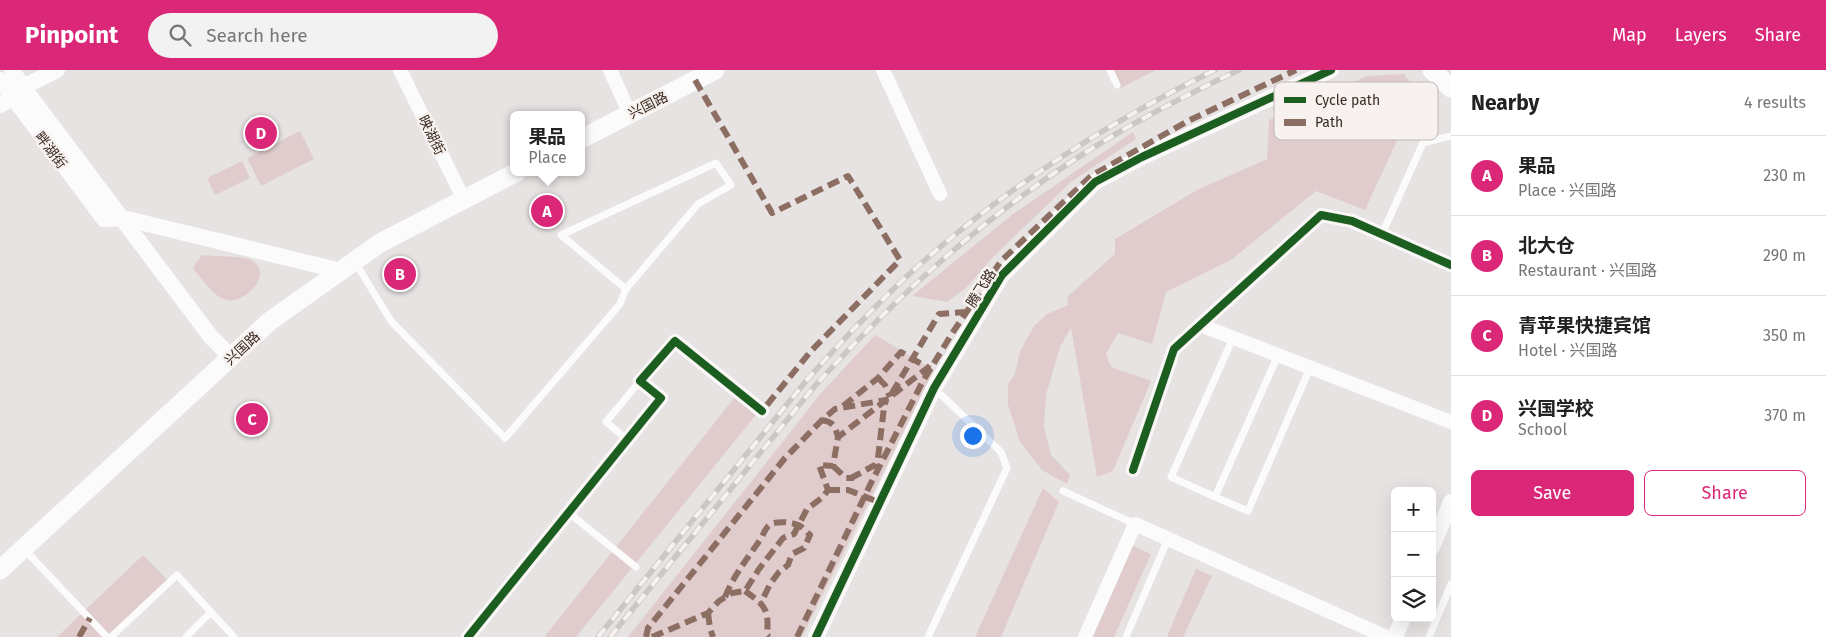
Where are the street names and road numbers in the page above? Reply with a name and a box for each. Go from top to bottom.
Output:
street label: 兴国路 [626,88,671,123]
street label: 映湖街 [415,113,448,158]
street label: 畔湖街 [31,128,70,172]
street label: 腾飞路 [963,266,1000,311]
street label: 兴国路 [221,328,263,369]

